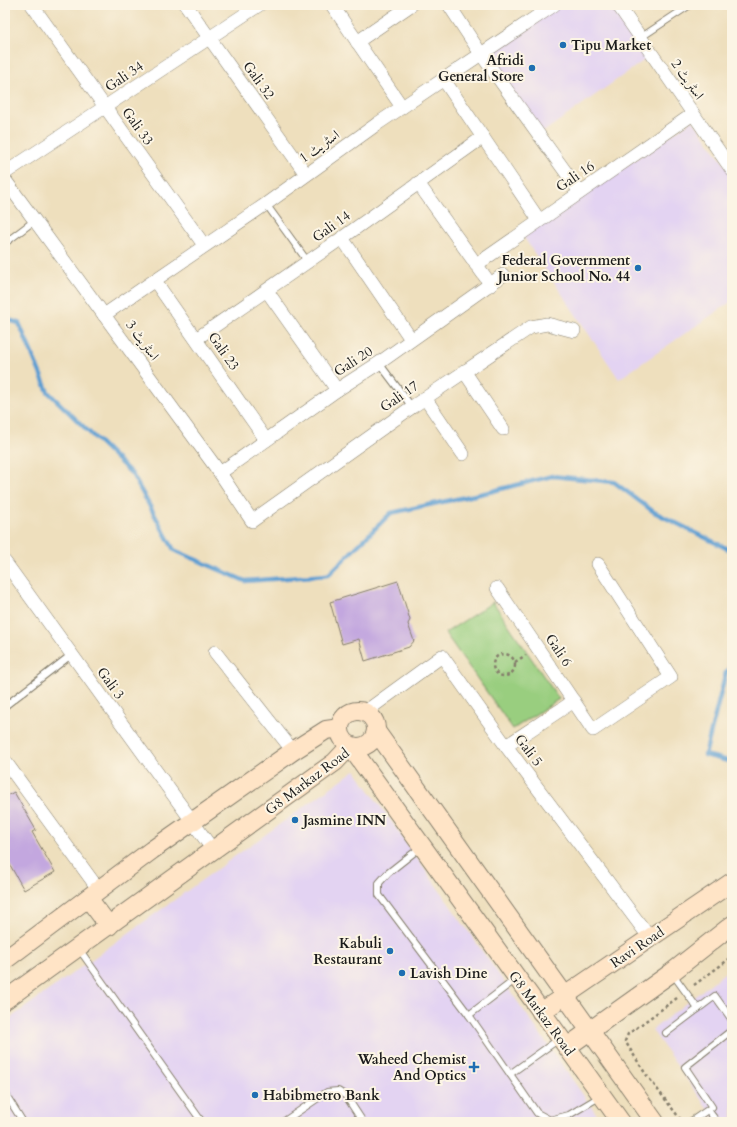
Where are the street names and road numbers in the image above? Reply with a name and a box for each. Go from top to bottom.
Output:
street label: اسٹریٹ 2 [667,55,708,103]
street label: Gali 34 [101,57,147,96]
street label: Gali 32 [238,57,279,103]
street label: Gali 33 [117,103,158,149]
street label: اسٹریٹ 1 [295,126,343,167]
street label: Gali 16 [552,157,598,196]
street label: Gali 14 [308,206,354,247]
street label: اسٹریٹ 3 [121,316,164,364]
street label: Gali 23 [204,328,244,374]
street label: Gali 20 [330,342,376,381]
street label: Gali 17 [376,376,422,416]
street label: Gali 6 [541,630,576,670]
street label: Gali 3 [92,663,129,703]
street label: Gali 5 [510,730,547,770]
street label: G8 Markaz Road [261,743,354,819]
street label: Ravi Road [607,922,668,972]
street label: G8 Markaz Road [504,967,579,1060]

